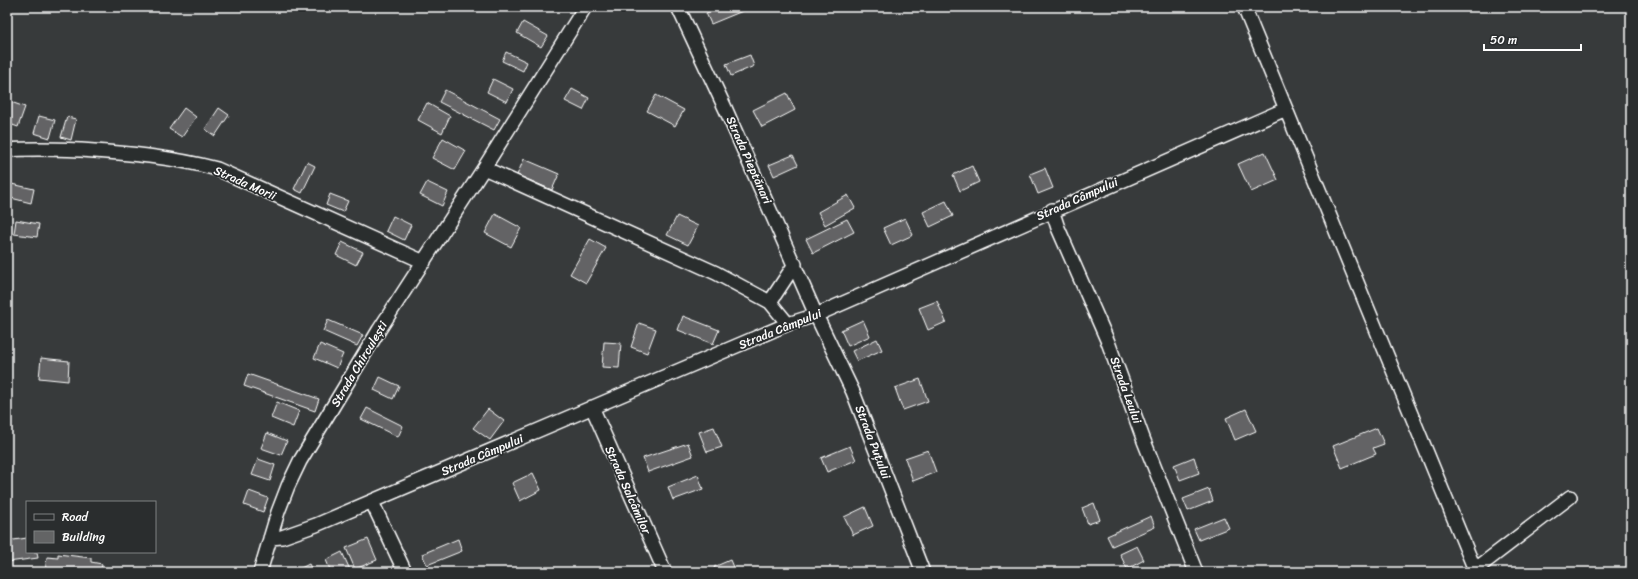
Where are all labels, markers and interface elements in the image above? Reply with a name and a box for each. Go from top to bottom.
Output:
scale bar [1484,26,1581,52]
text: 50 m [1490,29,1517,51]
street label: Strada Pieptănari [720,112,779,208]
street label: Strada Morii [210,159,280,207]
street label: Strada Câmpului [1032,171,1122,227]
street label: Strada Câmpului [735,302,825,356]
street label: Strada Chirculești [325,316,394,411]
street label: Strada Leului [1104,353,1149,427]
street label: Strada Puțului [849,402,897,483]
street label: Strada Câmpului [437,427,527,482]
street label: Strada Salcâmilor [599,442,658,539]
legend [26,501,156,553]
text: Road [62,506,89,528]
text: Building [62,526,105,548]

